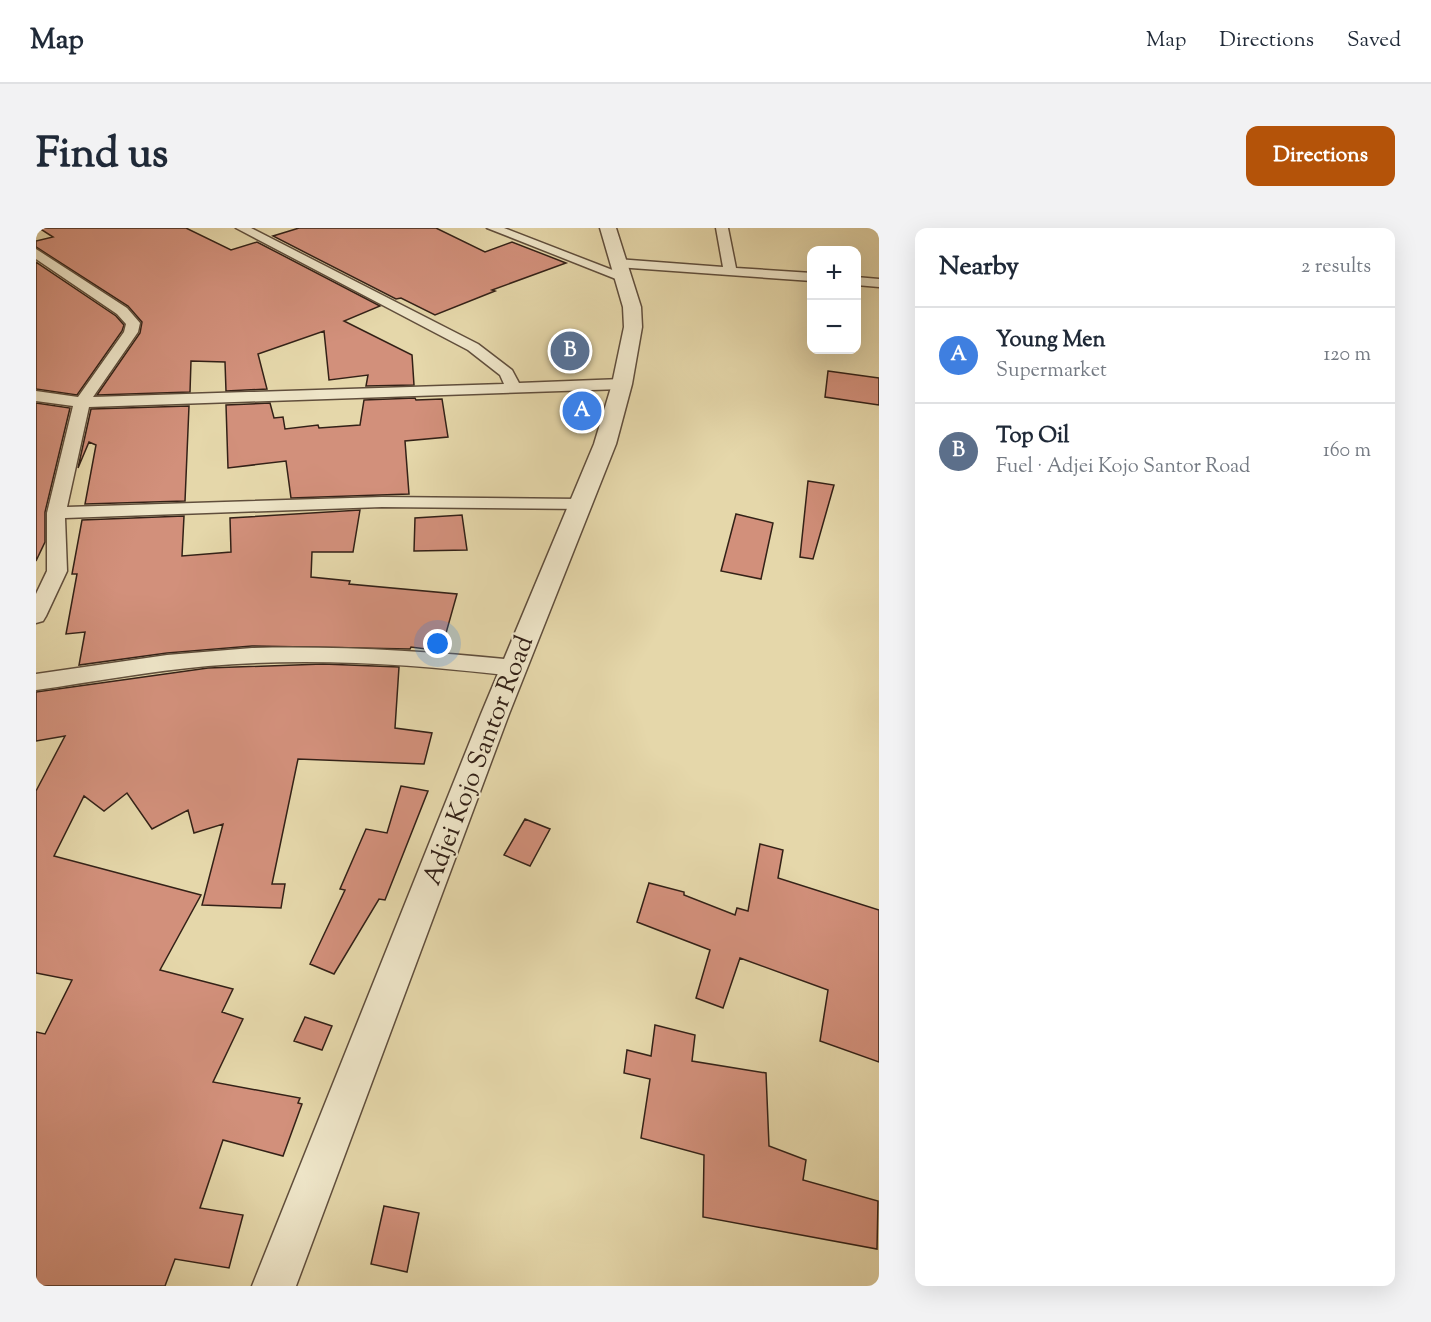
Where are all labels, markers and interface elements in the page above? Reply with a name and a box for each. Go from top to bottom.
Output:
text: Map [30,21,84,61]
text: Map [1146,26,1186,56]
text: Directions [1219,26,1314,56]
text: Saved [1347,26,1401,56]
text: Find us [36,126,168,186]
button: Directions [1246,126,1395,186]
map controls [807,246,861,354]
button: + [807,246,861,300]
text: Nearby [939,249,1019,286]
text: 2 results [1301,253,1371,282]
button: − [807,300,861,354]
text: Young Men [996,325,1106,357]
pin: B [550,328,590,374]
text: A [950,341,967,370]
text: 120 m [1323,341,1371,370]
text: Supermarket [996,357,1107,386]
pin: A [562,388,602,434]
text: Top Oil [996,421,1069,453]
text: B [952,437,965,466]
text: 160 m [1323,437,1371,466]
text: Fuel · Adjei Kojo Santor Road [996,453,1250,482]
your location [423,629,452,658]
street label: Adjei Kojo Santor Road [415,630,544,891]

